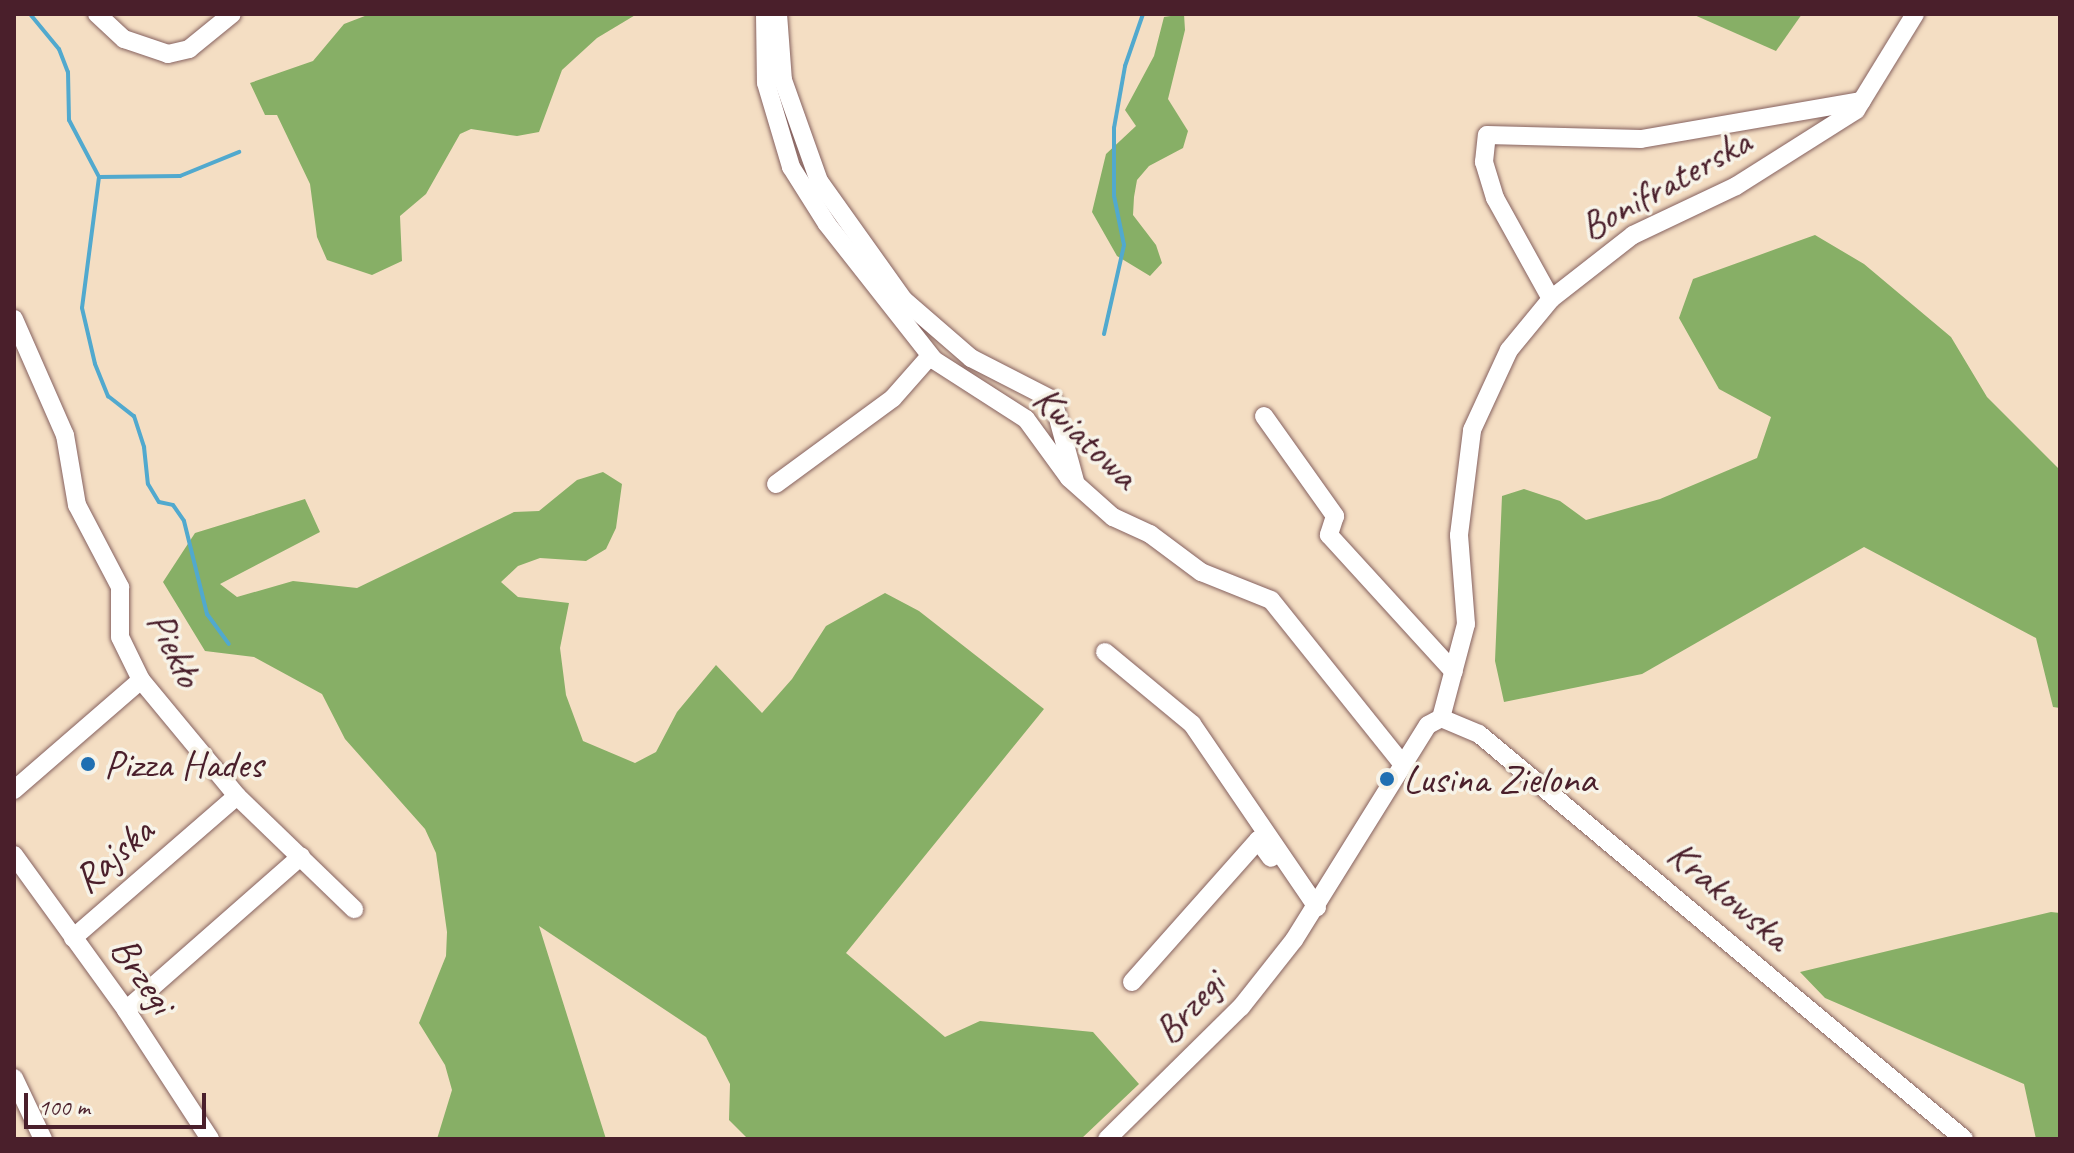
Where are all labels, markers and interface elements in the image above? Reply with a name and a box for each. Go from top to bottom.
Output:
street label: Bonifraterska [1571,117,1759,251]
street label: Kwiatowa [1023,375,1149,499]
street label: Piekło [137,604,213,694]
place label: Pizza Hades [104,740,264,788]
marker: Pizza Hades [79,755,97,773]
place label: Lusina Zielona [1403,755,1596,803]
marker: Lusina Zielona [1378,770,1396,788]
street label: Rajska [63,807,163,903]
street label: Krakowska [1658,830,1800,960]
street label: Brzegi [100,927,186,1023]
street label: Brzegi [1143,960,1235,1054]
scale bar [28,1077,210,1127]
text: 100 m [38,1092,90,1122]

